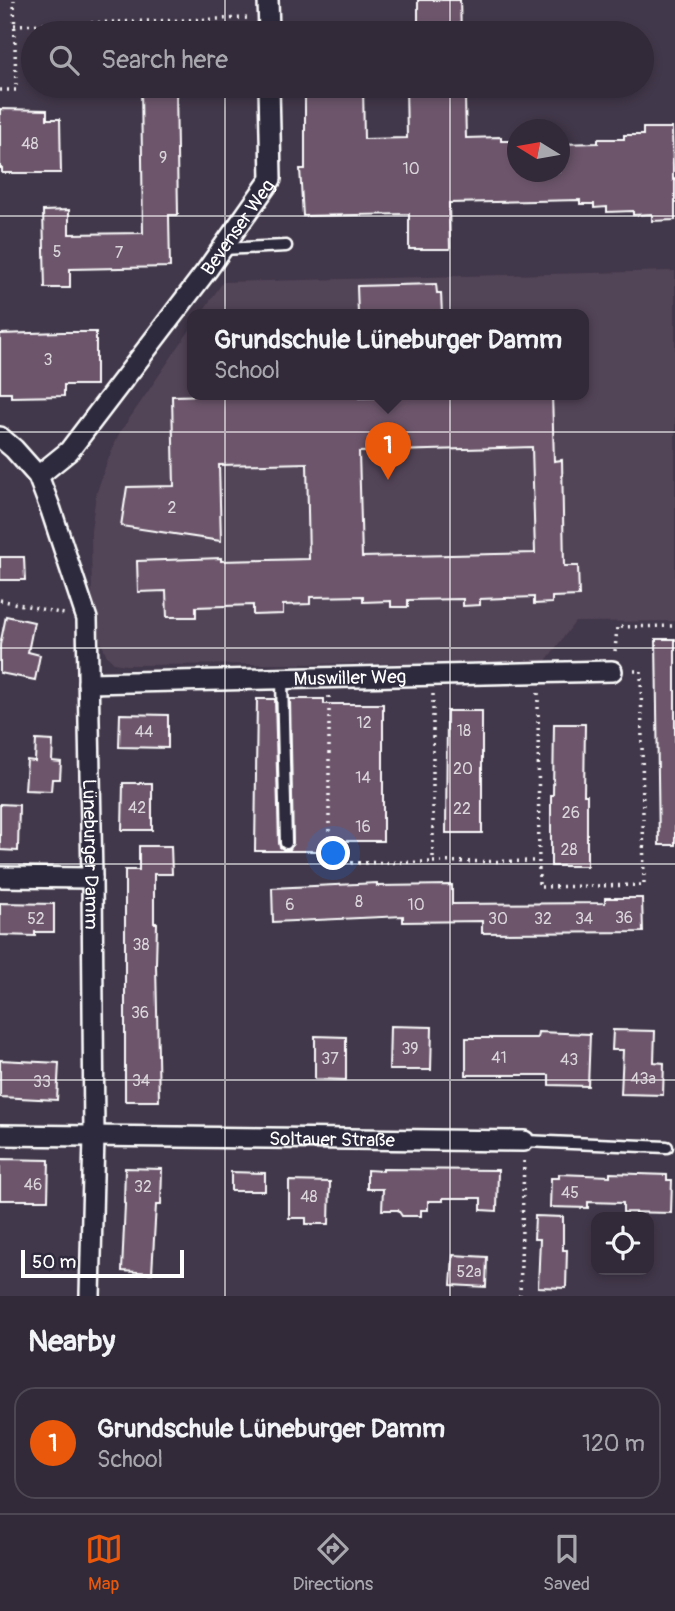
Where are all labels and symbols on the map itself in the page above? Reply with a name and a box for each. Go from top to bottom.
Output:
north arrow [507,119,570,182]
house number: 48 [21,134,39,154]
house number: 9 [159,148,167,168]
house number: 10 [402,159,420,179]
street label: Bevenser Weg [196,175,280,280]
house number: 5 [53,242,61,262]
house number: 7 [115,243,124,263]
house number: 3 [44,350,53,370]
pin: 1 [365,422,411,480]
house number: 2 [168,498,177,518]
street label: Muswiller Weg [293,665,406,691]
house number: 12 [356,713,372,733]
house number: 18 [457,721,471,741]
house number: 44 [135,722,153,742]
house number: 20 [453,759,473,779]
house number: 14 [355,768,371,788]
street label: Lüneburger Damm [77,779,103,930]
house number: 42 [128,798,146,818]
house number: 22 [453,799,471,819]
house number: 26 [562,803,580,823]
house number: 16 [355,817,371,837]
your location [316,836,350,870]
house number: 28 [560,840,578,860]
house number: 8 [355,892,363,912]
house number: 6 [285,895,295,915]
house number: 10 [407,895,425,915]
house number: 36 [615,908,633,928]
house number: 52 [27,909,45,929]
house number: 30 [488,909,508,929]
house number: 32 [534,909,552,929]
house number: 34 [575,909,593,929]
house number: 38 [133,935,150,955]
house number: 36 [131,1003,149,1023]
house number: 39 [401,1039,419,1059]
house number: 41 [491,1048,507,1068]
house number: 37 [321,1049,339,1069]
house number: 43 [560,1050,578,1070]
house number: 43a [630,1069,656,1089]
house number: 34 [132,1071,150,1091]
house number: 33 [33,1072,51,1092]
street label: Soltauer Straße [269,1127,396,1153]
house number: 46 [24,1175,42,1195]
house number: 32 [134,1177,152,1197]
house number: 45 [561,1183,579,1203]
house number: 48 [300,1187,318,1207]
scale bar [21,1247,184,1279]
house number: 52a [456,1262,482,1282]

